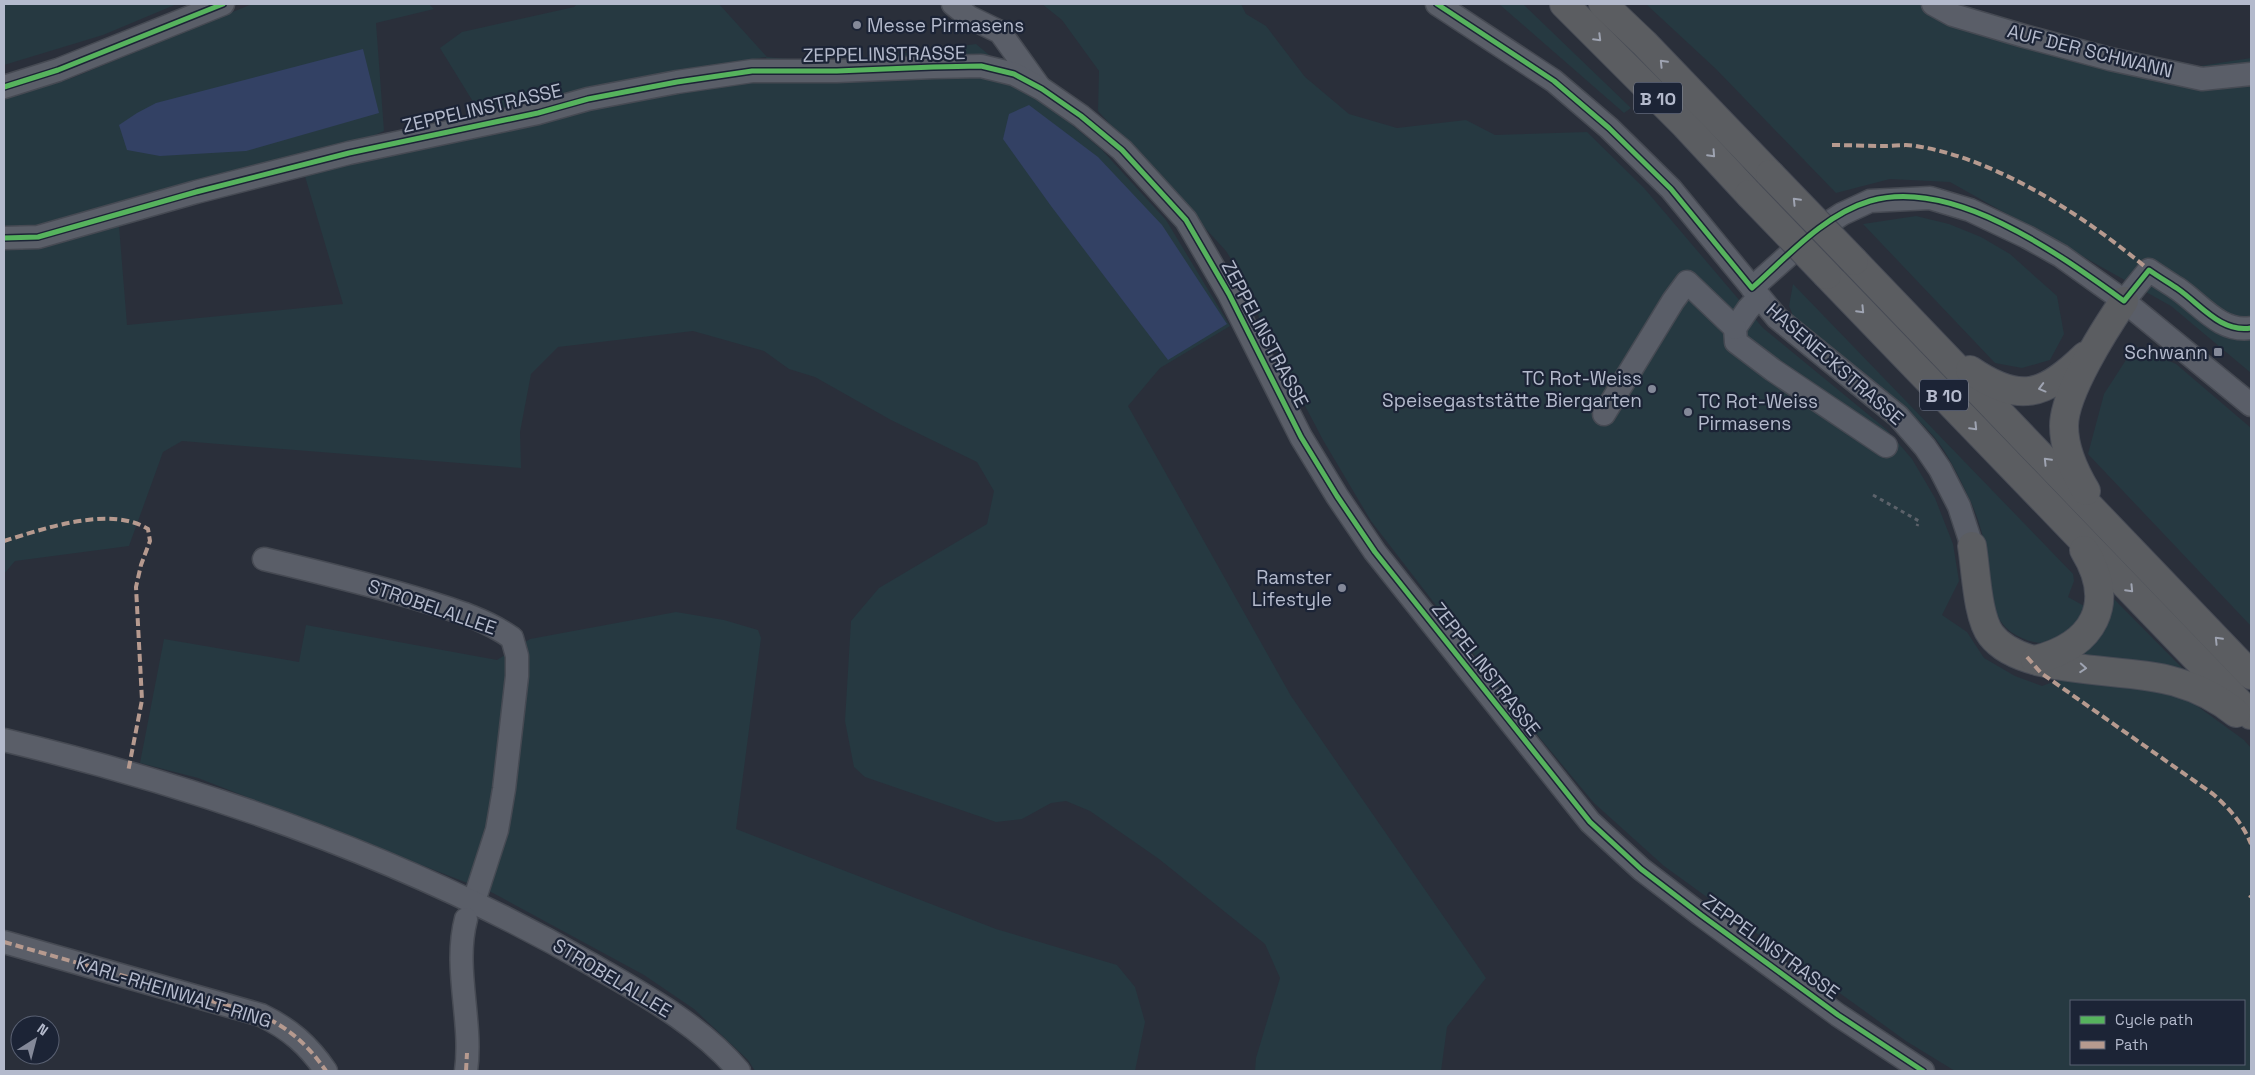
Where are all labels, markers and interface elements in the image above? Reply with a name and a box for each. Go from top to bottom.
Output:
place label: Messe Pirmasens [867,13,1024,38]
street label: AUF DER SCHWANN [2005,18,2175,84]
marker: Messe Pirmasens [851,19,863,31]
one-way arrow [1593,32,1602,41]
street label: ZEPPELINSTRASSE [802,40,966,68]
one-way arrow [1660,60,1669,69]
street label: ZEPPELINSTRASSE [400,77,564,139]
road number: B 10 [1634,82,1682,114]
one-way arrow [1706,149,1715,158]
one-way arrow [1793,198,1802,207]
street label: ZEPPELINSTRASSE [1216,256,1314,412]
street label: HASENECKSTRASSE [1761,298,1909,430]
one-way arrow [1855,304,1864,313]
place label: Schwann [2124,340,2208,365]
marker: Schwann [2212,346,2224,358]
place label: TC Rot-Weiss Speisegaststätte Biergarten [1382,366,1642,413]
road number: B 10 [1920,380,1968,410]
one-way arrow [2038,382,2046,392]
marker: TC Rot-Weiss Speisegaststätte Biergarten [1646,383,1658,395]
place label: TC Rot-Weiss Pirmasens [1698,389,1818,436]
marker: TC Rot-Weiss Pirmasens [1682,406,1694,418]
one-way arrow [1968,421,1977,430]
one-way arrow [2044,458,2053,467]
place label: Ramster Lifestyle [1252,565,1332,612]
street label: STROBELALLEE [364,573,500,641]
marker: Ramster Lifestyle [1336,582,1348,594]
one-way arrow [2124,583,2133,592]
street label: ZEPPELINSTRASSE [1426,597,1546,741]
one-way arrow [2215,637,2224,646]
one-way arrow [2079,663,2087,674]
street label: ZEPPELINSTRASSE [1698,889,1844,1005]
street label: STROBELALLEE [548,933,676,1023]
street label: KARL-RHEINWALT-RING [73,950,275,1034]
legend [2070,1000,2245,1065]
text: Cycle path [2115,1010,2193,1029]
north arrow [10,1015,60,1065]
text: N [34,1019,52,1040]
text: Path [2115,1035,2148,1054]

